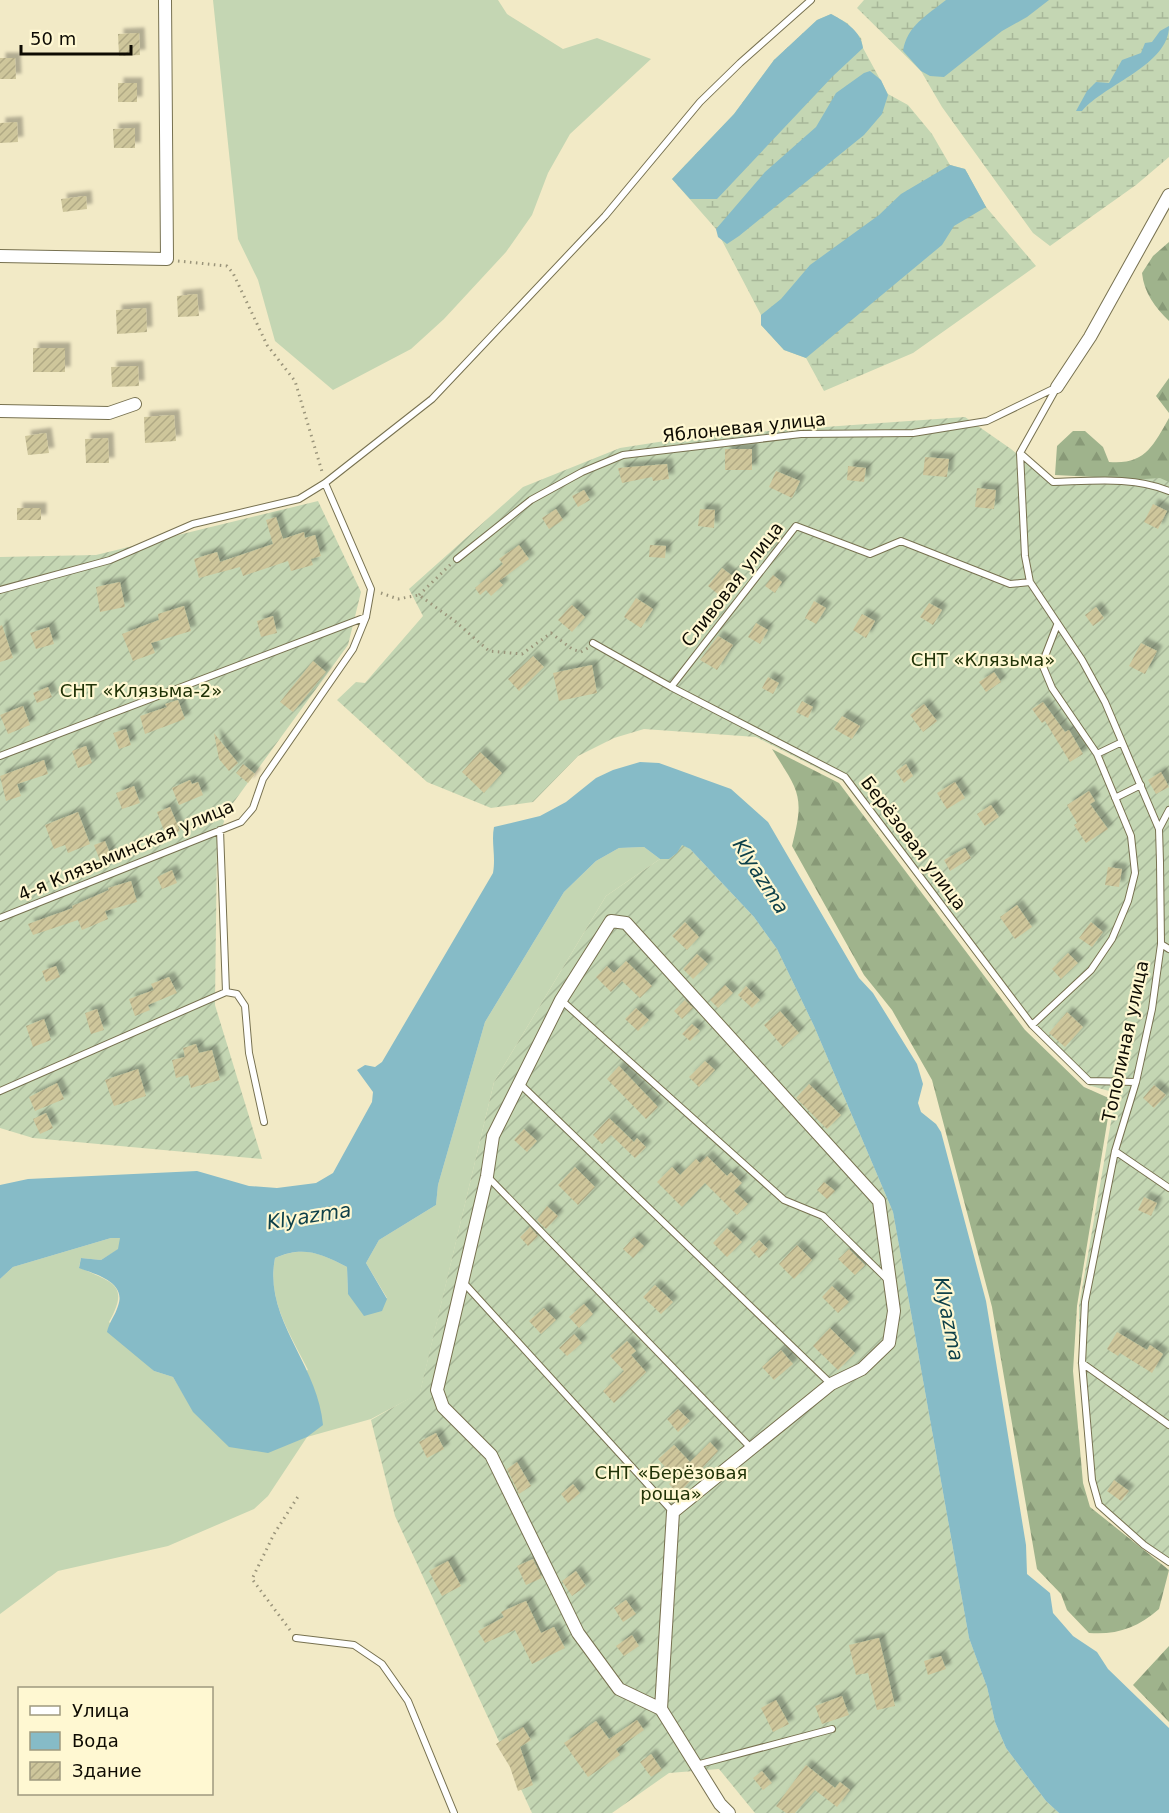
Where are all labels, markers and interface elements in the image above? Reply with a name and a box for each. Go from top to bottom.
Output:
scale bar [21,18,130,56]
text: 50 m [30,28,76,49]
street label: Яблоневая улица [661,408,827,446]
street label: Сливовая улица [677,517,787,651]
park label: СНТ «Клязьма» [911,649,1055,670]
park label: СНТ «Клязьма-2» [60,680,222,701]
street label: Берёзовая улица [857,772,971,914]
street label: 4-я Клязьминская улица [15,795,237,905]
water label: Klyazma [728,834,794,918]
street label: Тополиная улица [1097,958,1152,1125]
water label: Klyazma [265,1197,353,1235]
water label: Klyazma [929,1275,969,1363]
park label: СНТ «Берёзовая роща» [595,1462,747,1504]
legend [18,1687,213,1795]
text: Улица [72,1700,129,1721]
text: Вода [72,1730,119,1751]
text: Здание [72,1760,142,1781]

